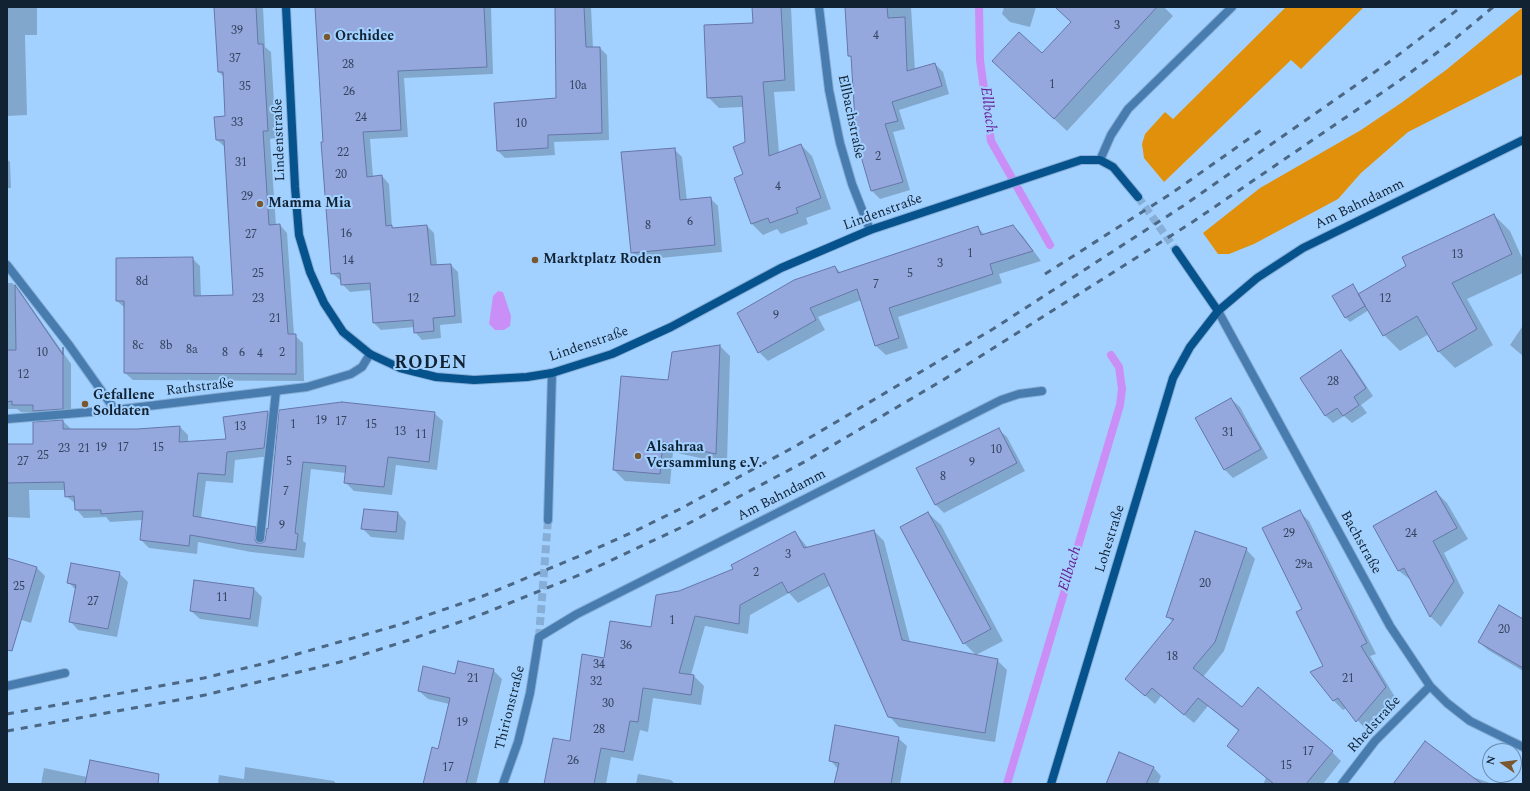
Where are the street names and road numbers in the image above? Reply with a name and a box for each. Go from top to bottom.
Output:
street label: Ellbachstraße [833,73,867,161]
street label: Lindenstraße [270,98,290,182]
street label: Am Bahndamm [1313,176,1407,234]
street label: Lindenstraße [841,191,925,235]
street label: Lindenstraße [547,324,631,366]
street label: Rathstraße [165,376,235,400]
street label: Am Bahndamm [735,466,829,526]
street label: Lohestraße [1093,503,1129,575]
street label: Bachstraße [1336,508,1384,578]
street label: Thirionstraße [492,664,530,752]
street label: Rhedstraße [1345,693,1405,757]

